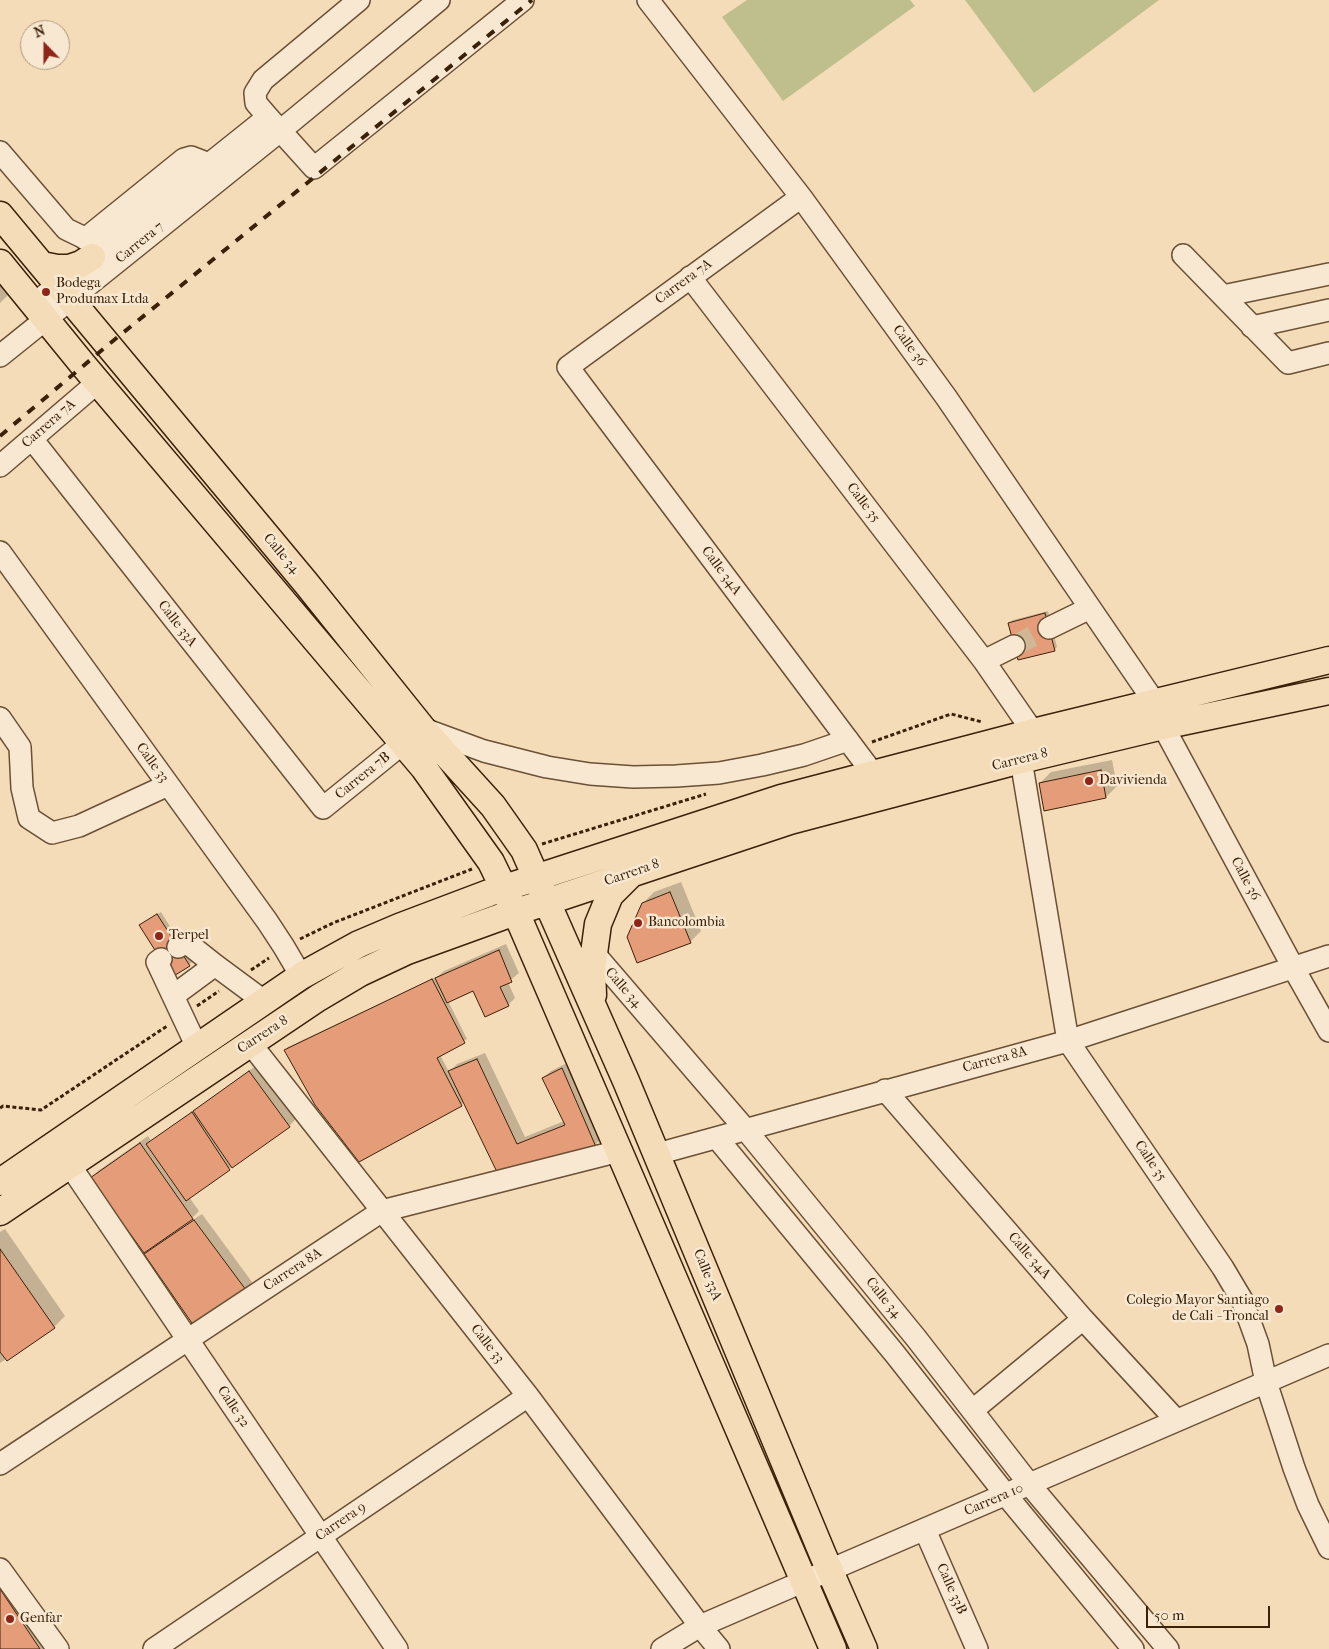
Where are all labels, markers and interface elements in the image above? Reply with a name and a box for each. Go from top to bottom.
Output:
north arrow [20,20,70,70]
text: N [31,22,48,41]
street label: Carrera 7 [113,219,167,267]
street label: Carrera 7A [652,256,716,308]
place label: Bodega Produmax Ltda [56,276,149,308]
marker: Bodega Produmax Ltda [40,286,52,298]
street label: Calle 36 [888,322,930,370]
street label: Carrera 7A [19,396,79,452]
street label: Calle 35 [843,480,883,526]
street label: Calle 34 [259,530,303,578]
street label: Calle 34A [697,543,745,599]
street label: Calle 33A [154,598,200,650]
street label: Calle 33 [132,740,172,786]
street label: Carrera 8 [990,745,1050,775]
street label: Carrera 7B [332,749,394,803]
place label: Davivienda [1099,773,1167,789]
marker: Davivienda [1083,775,1095,787]
street label: Calle 36 [1227,854,1263,904]
street label: Carrera 8 [602,856,662,890]
place label: Bancolombia [648,915,725,931]
marker: Bancolombia [632,917,644,929]
place label: Terpel [169,928,209,944]
marker: Terpel [153,930,165,942]
street label: Calle 34 [601,965,645,1011]
street label: Carrera 8 [234,1012,292,1058]
street label: Carrera 8A [961,1043,1029,1077]
street label: Calle 35 [1130,1138,1170,1184]
street label: Calle 34A [1004,1229,1054,1283]
street label: Carrera 8A [261,1245,325,1295]
street label: Calle 33A [689,1247,725,1303]
street label: Calle 34 [862,1274,904,1322]
place label: Colegio Mayor Santiago de Cali - Troncal [1126,1293,1269,1325]
marker: Colegio Mayor Santiago de Cali - Troncal [1273,1303,1285,1315]
street label: Calle 33 [467,1321,507,1367]
street label: Calle 32 [213,1383,253,1431]
street label: Carrera 10 [962,1480,1026,1520]
street label: Carrera 9 [313,1499,369,1545]
street label: Calle 33B [932,1561,970,1617]
scale bar [1149,1596,1273,1628]
text: 50 m [1154,1606,1184,1624]
place label: Genfar [20,1611,62,1627]
marker: Genfar [4,1613,16,1625]

